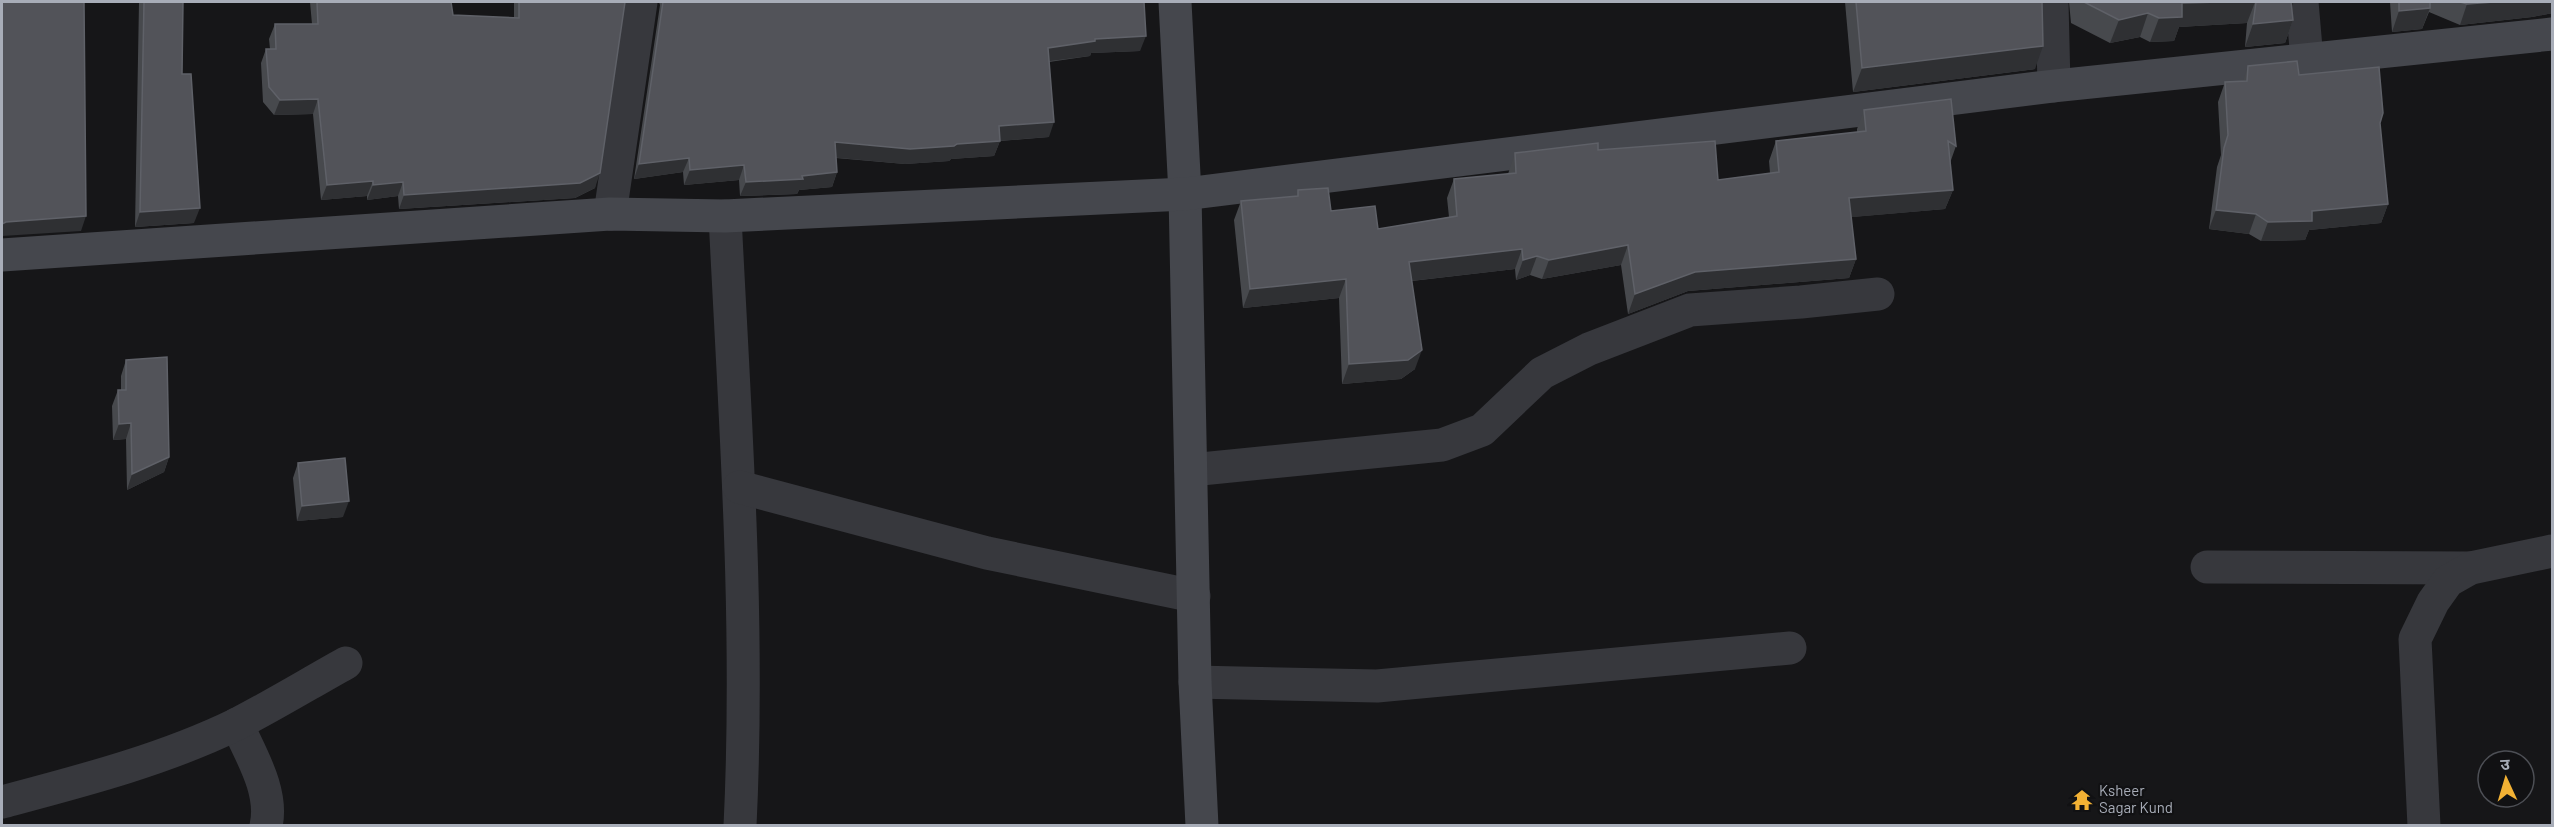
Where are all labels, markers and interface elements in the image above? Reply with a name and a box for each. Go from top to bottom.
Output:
north arrow [2476,749,2536,809]
text: उ [2500,754,2511,773]
place label: Ksheer Sagar Kund [2099,781,2173,816]
temple icon: Ksheer Sagar Kund [2070,788,2094,812]

